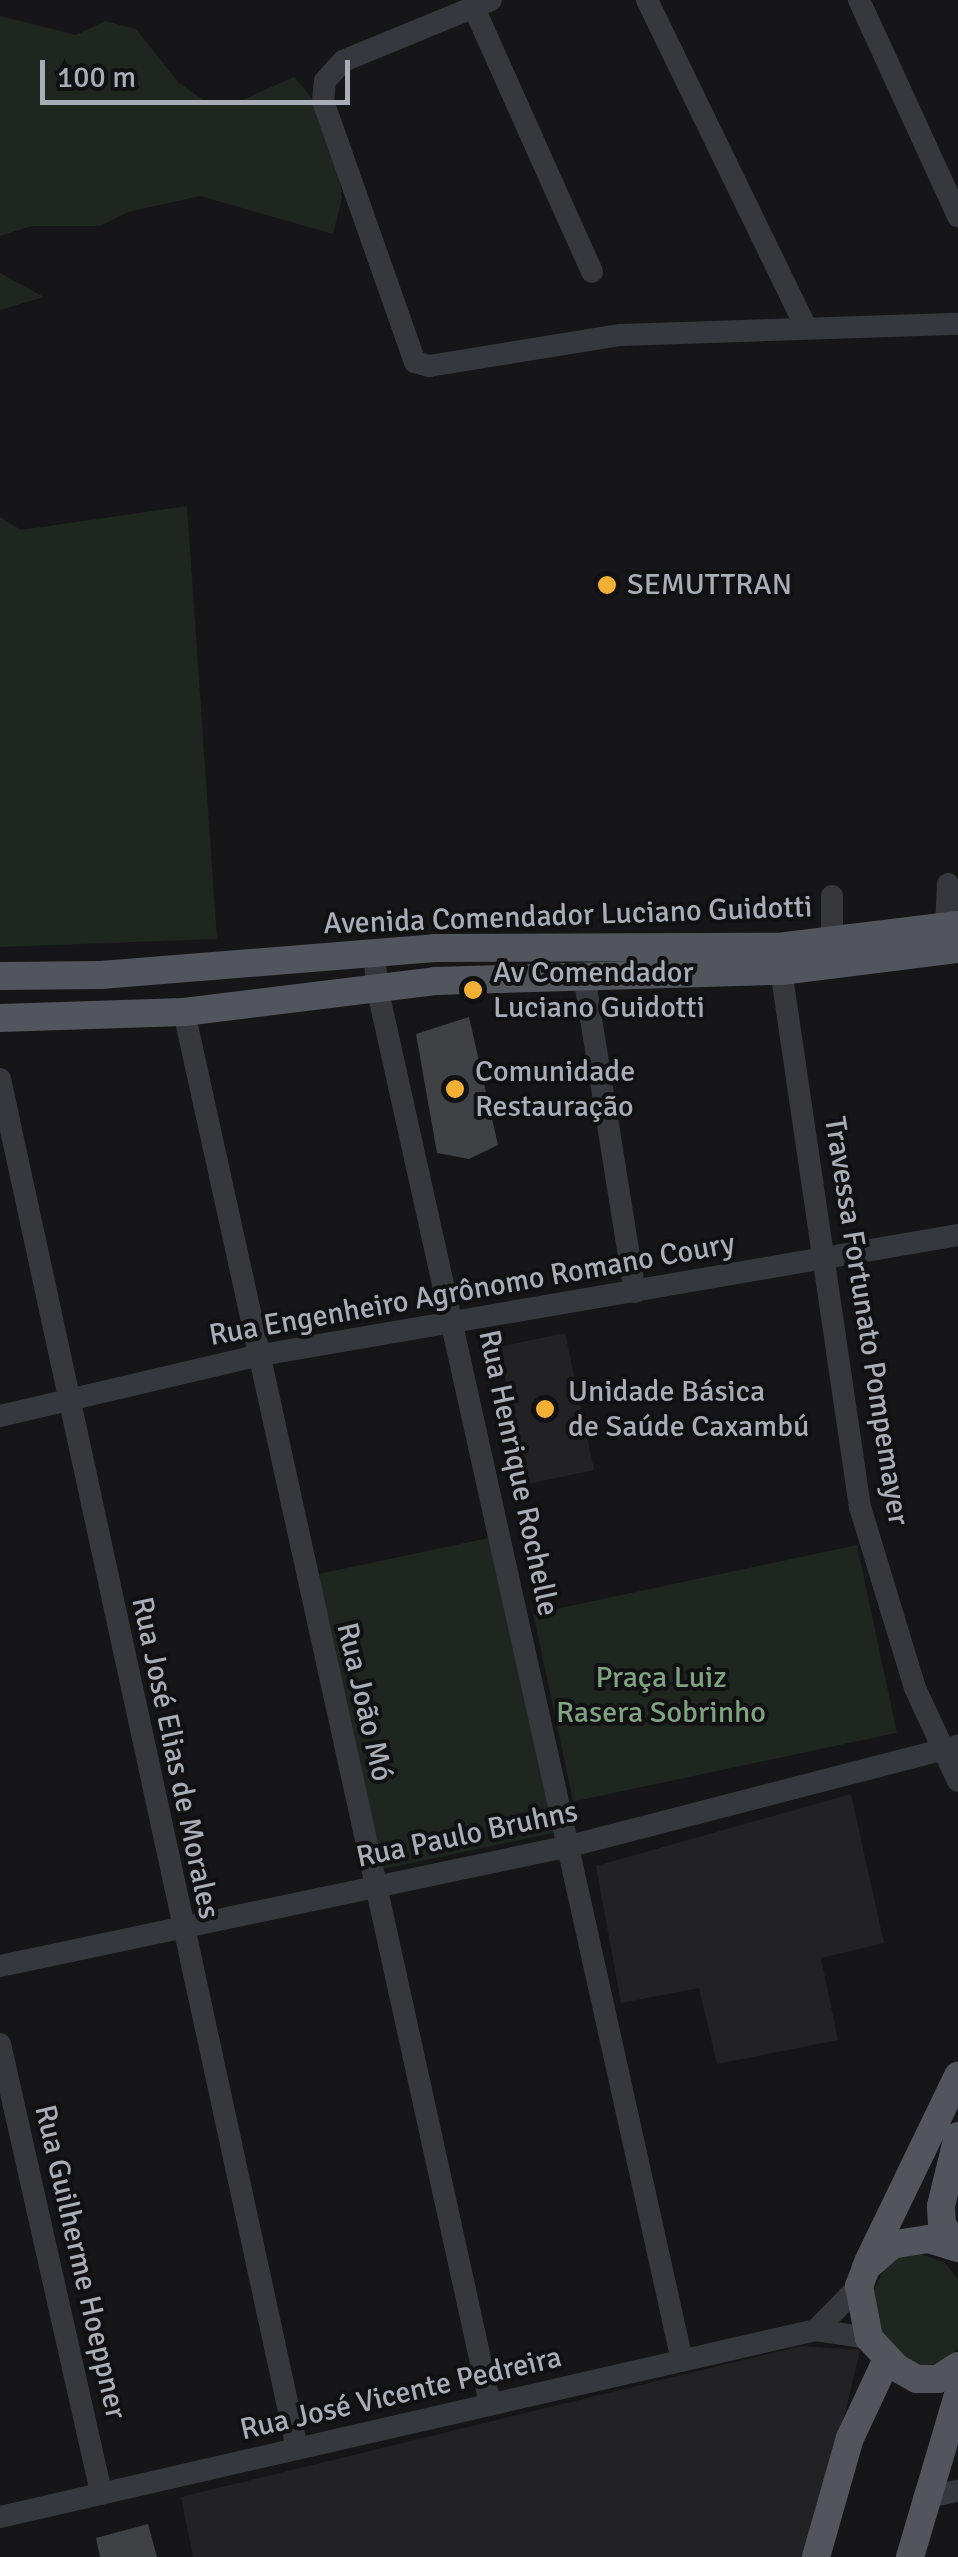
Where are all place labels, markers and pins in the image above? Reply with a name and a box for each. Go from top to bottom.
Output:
place label: SEMUTTRAN [627,567,792,603]
marker: SEMUTTRAN [596,574,618,596]
place label: Av Comendador Luciano Guidotti [493,955,705,1026]
marker: Av Comendador Luciano Guidotti [462,979,484,1001]
place label: Comunidade Restauração [475,1054,635,1124]
marker: Comunidade Restauração [444,1078,466,1100]
place label: Unidade Básica de Saúde Caxambú [568,1374,809,1444]
marker: Unidade Básica de Saúde Caxambú [532,1396,558,1422]

